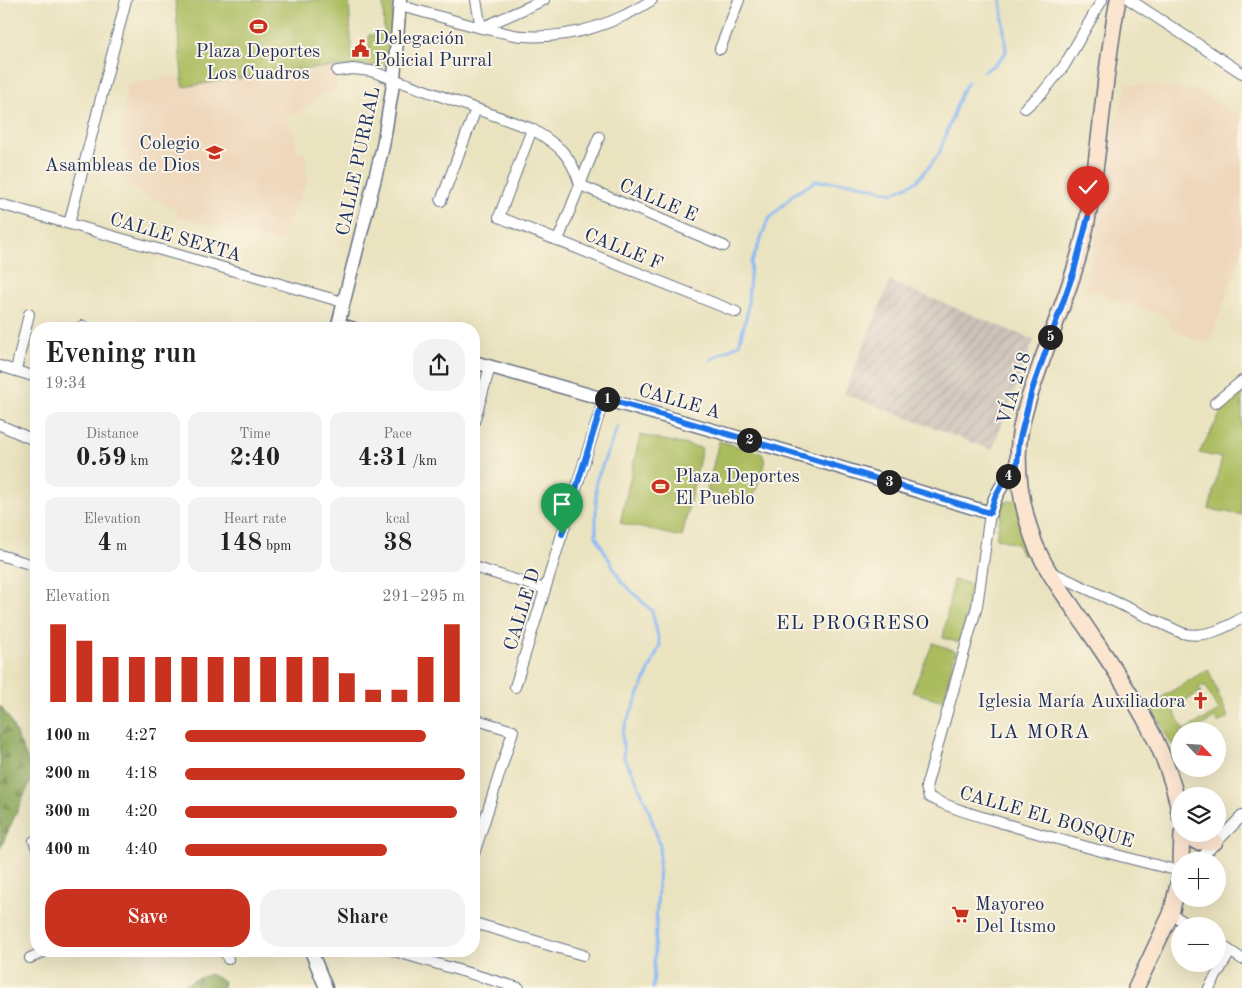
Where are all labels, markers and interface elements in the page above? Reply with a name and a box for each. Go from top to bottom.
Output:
sports icon: Plaza Deportes Los Cuadros [248,17,268,37]
place label: Delegación Policial Purral [374,30,492,71]
public building icon: Delegación Policial Purral [350,38,370,58]
place label: Plaza Deportes Los Cuadros [196,43,320,84]
street label: CALLE PURRAL [334,85,385,238]
place label: Colegio Asambleas de Dios [45,135,200,176]
school or university icon: Colegio Asambleas de Dios [204,143,224,163]
pin [1067,166,1109,217]
icon: check [1074,173,1102,201]
street label: CALLE E [616,176,700,226]
street label: CALLE SEXTA [107,211,244,266]
street label: CALLE F [581,226,665,275]
pin: 5 [1038,324,1062,350]
text: 5 [1046,330,1055,344]
button: share [413,339,465,391]
text: Evening run [45,341,197,369]
street label: VÍA 218 [992,349,1035,427]
text: 19:34 [45,376,87,392]
street label: CALLE A [636,382,723,423]
pin: 1 [594,386,620,412]
text: 1 [603,392,612,406]
text: Distance [86,427,139,441]
text: Time [239,427,271,441]
text: Pace [383,427,412,441]
pin: 2 [736,428,762,452]
text: 2 [745,433,754,447]
text: 0.59 [76,446,126,471]
text: 2:40 [230,446,280,471]
text: 4:31 [358,446,409,471]
text: km [126,454,149,468]
text: /km [409,454,437,468]
pin: 4 [996,464,1020,488]
place label: Plaza Deportes El Pueblo [675,468,800,509]
text: 4 [1004,469,1013,483]
pin: 3 [876,470,902,494]
text: 3 [885,475,894,489]
sports icon: Plaza Deportes El Pueblo [651,476,671,496]
pin [541,483,583,534]
icon: arrive [548,490,576,518]
text: Elevation [84,512,141,526]
text: Heart rate [224,512,286,526]
text: kcal [386,512,410,526]
text: 4 [98,531,112,556]
text: 148 [219,531,262,556]
text: 38 [383,531,412,556]
text: m [112,539,127,553]
text: bpm [262,539,291,553]
street label: CALLE D [502,566,545,653]
text: Elevation [45,589,110,605]
text: 291–295 m [382,589,465,605]
district label: EL PROGRESO [776,614,930,634]
church icon: Iglesia María Auxiliadora [1190,690,1210,710]
place label: Iglesia María Auxiliadora [978,693,1187,712]
north arrow [1171,722,1226,778]
map controls [1171,722,1226,972]
district label: LA MORA [989,723,1091,743]
text: 100 m [45,728,90,744]
text: 4:27 [125,728,157,744]
text: 200 m [45,766,90,782]
text: 4:18 [125,766,157,782]
street label: CALLE EL BOSQUE [957,784,1136,852]
button: layers [1171,787,1226,842]
text: 300 m [45,804,90,820]
text: 4:20 [125,804,157,820]
text: 400 m [45,842,90,858]
text: 4:40 [125,842,157,858]
button: + [1171,852,1226,907]
button: Save [45,889,250,947]
button: Share [260,889,465,947]
place label: Mayoreo Del Itsmo [975,896,1056,937]
supermarket icon: Mayoreo Del Itsmo [951,904,971,924]
button: − [1171,917,1226,972]

